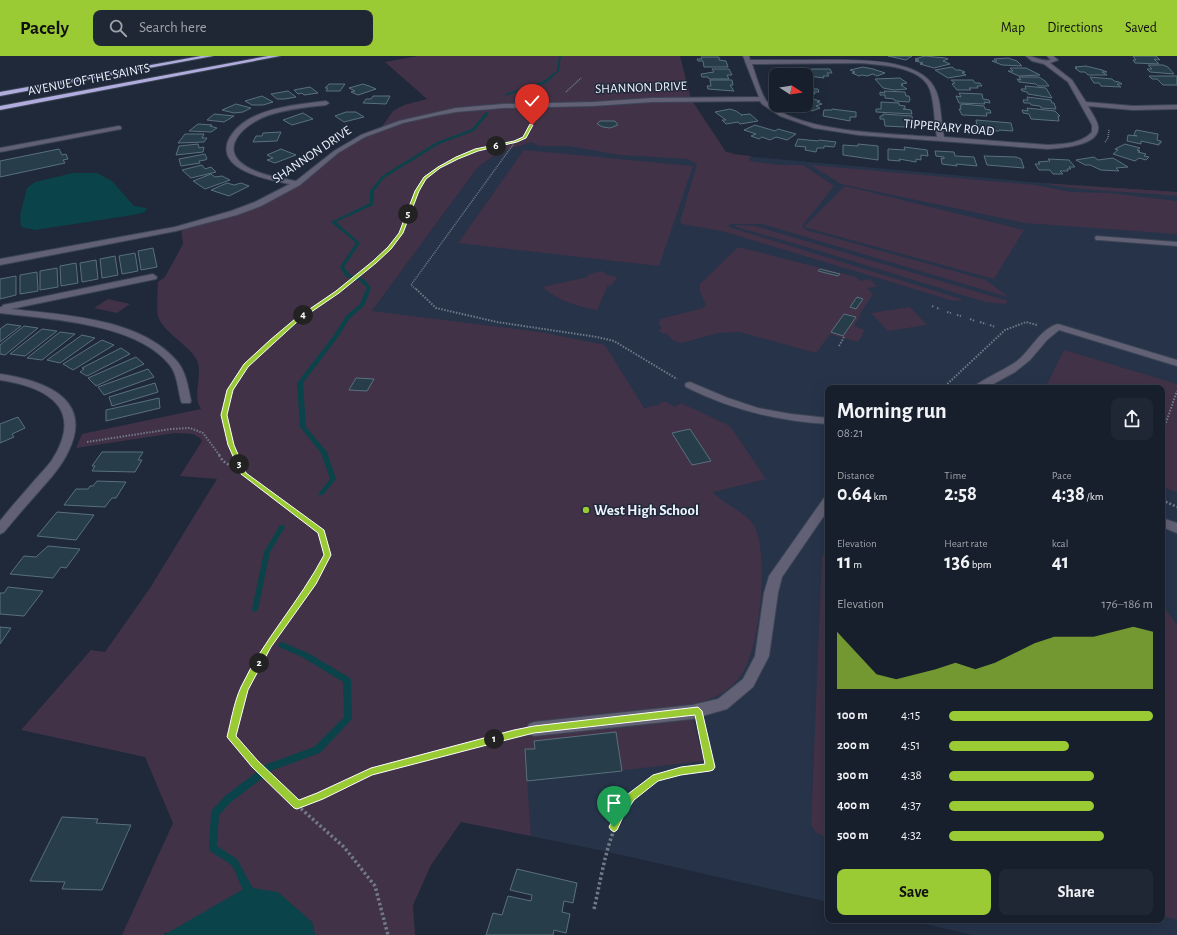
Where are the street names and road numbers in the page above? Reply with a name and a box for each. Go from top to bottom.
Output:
street label: AVENUE OF THE SAINTS [27,62,151,98]
street label: SHANNON DRIVE [595,80,687,96]
street label: TIPPERARY ROAD [903,118,995,138]
street label: SHANNON DRIVE [270,124,354,186]

